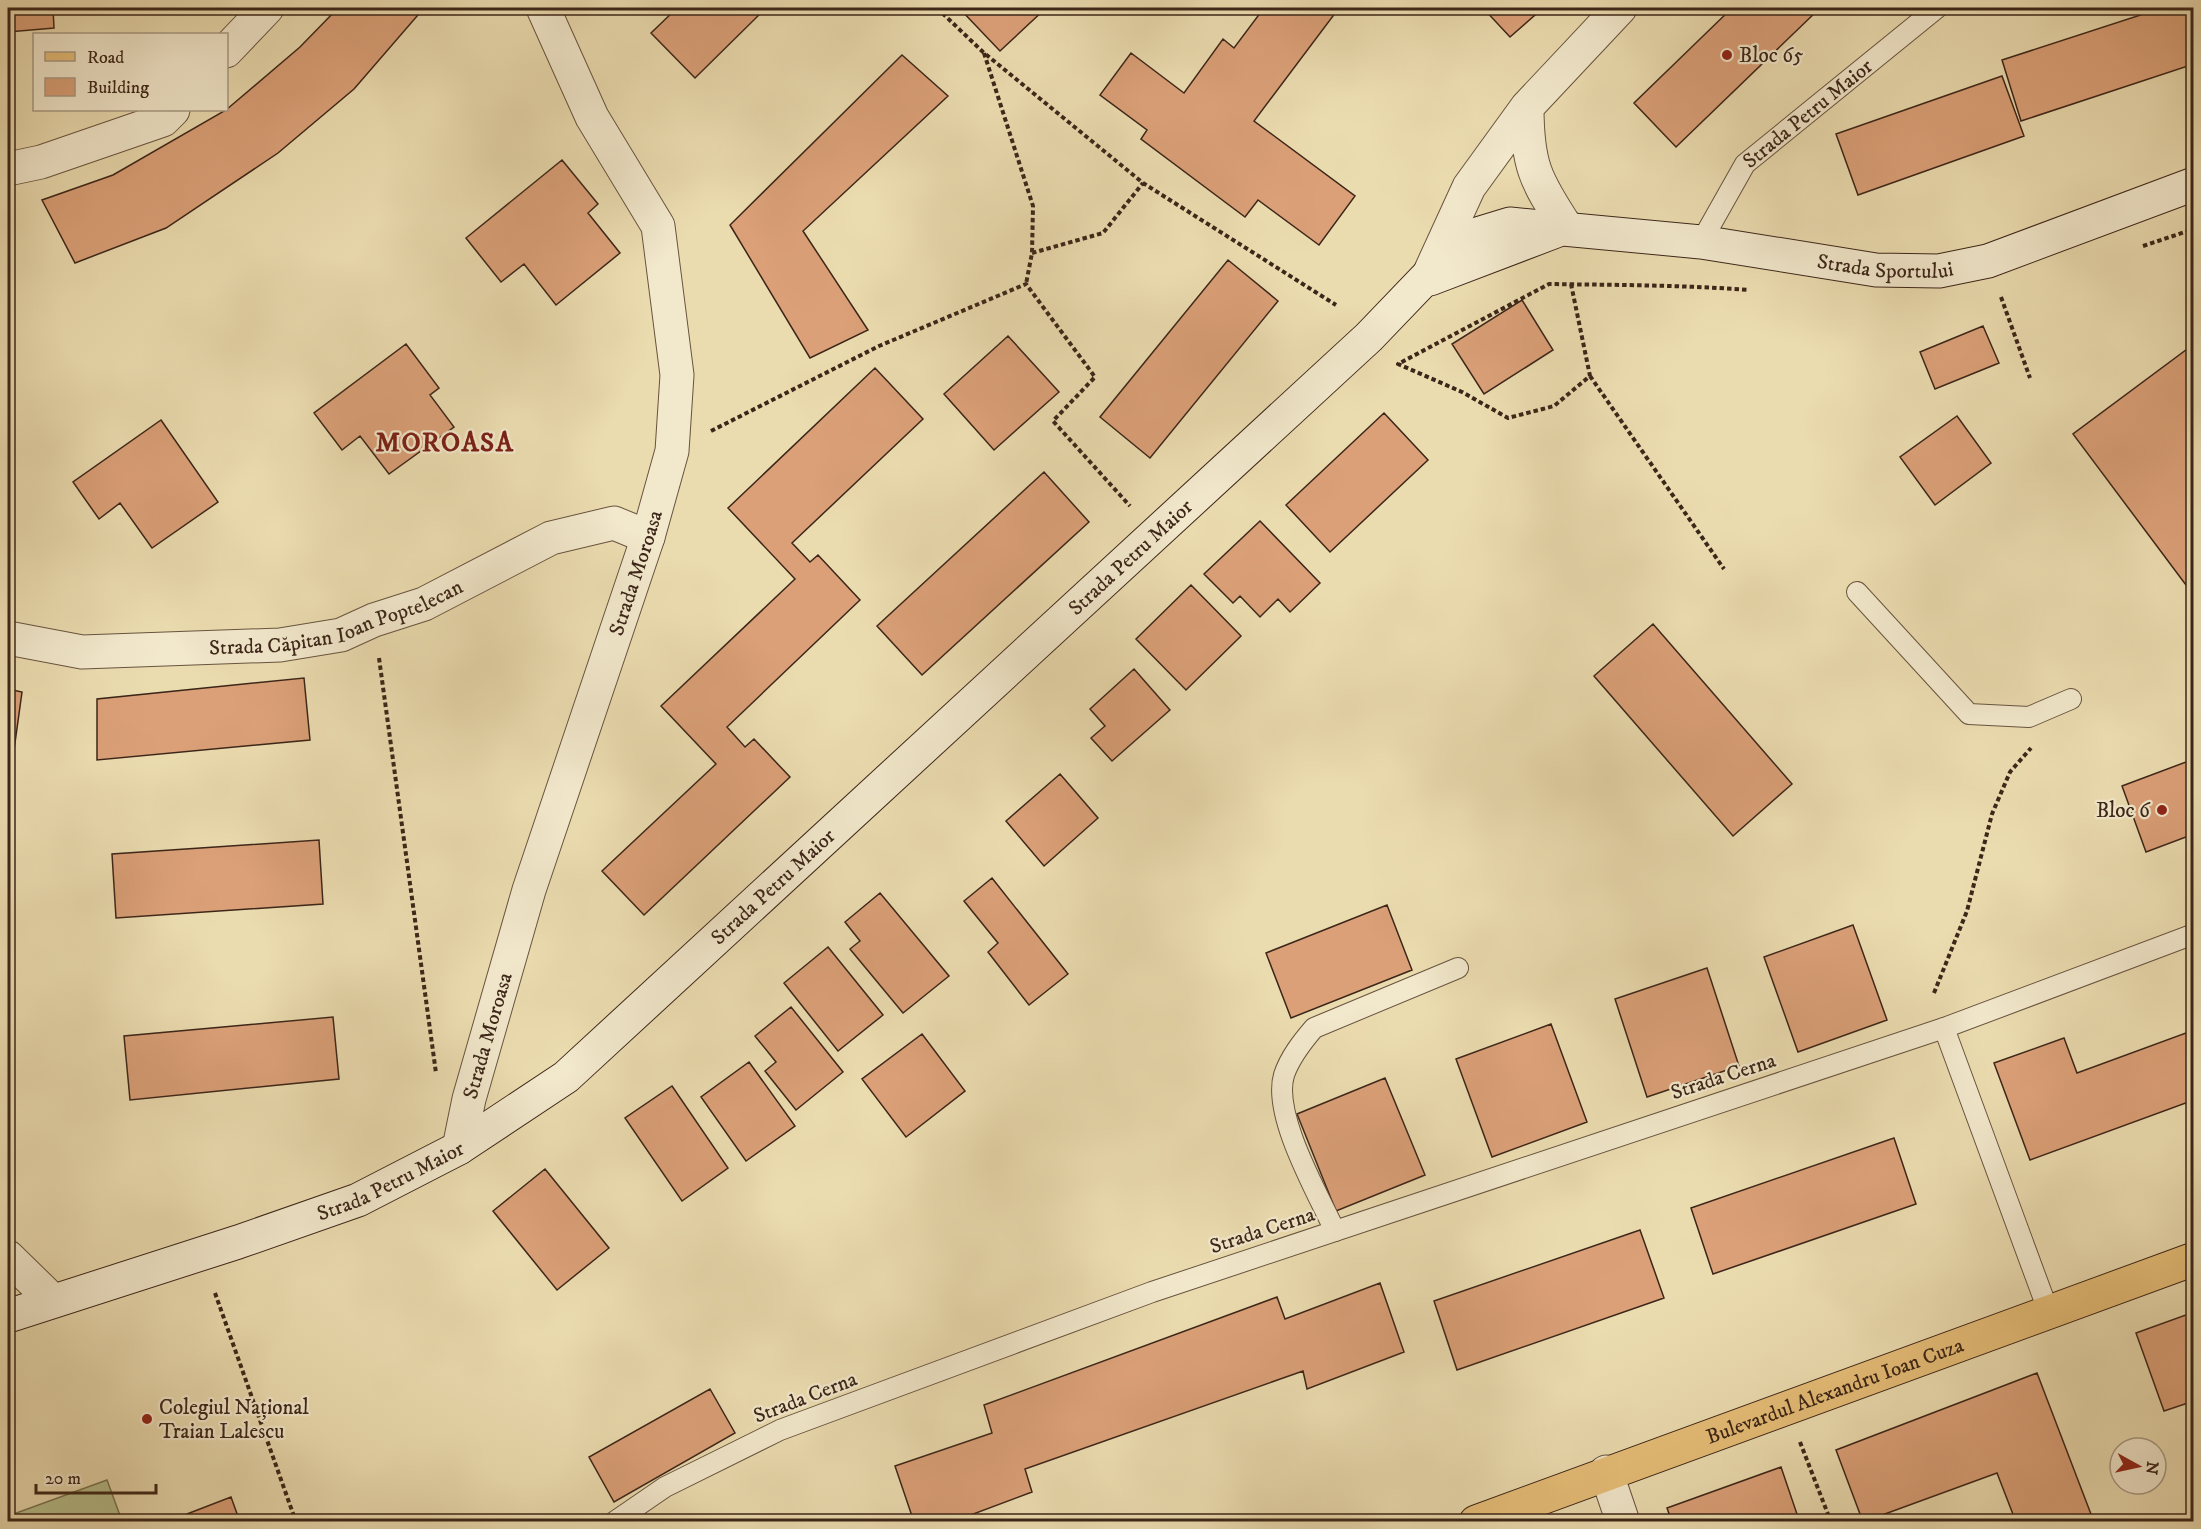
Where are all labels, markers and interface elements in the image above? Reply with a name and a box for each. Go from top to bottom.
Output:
legend [33,33,228,111]
place label: Bloc 65 [1739,43,1804,69]
text: Road [87,47,124,69]
marker: Bloc 65 [1720,48,1734,62]
street label: Strada Petru Maior [1738,53,1878,175]
text: Building [87,77,149,99]
street label: Strada Sportului [1815,249,1956,285]
district label: MOROASA [376,426,514,460]
street label: Strada Petru Maior [1063,494,1199,622]
street label: Strada Moroasa [604,507,669,639]
street label: Strada Căpitan Ioan Poptelecan [209,574,467,662]
place label: Bloc 6 [2096,798,2151,824]
marker: Bloc 6 [2155,803,2169,817]
street label: Strada Petru Maior [706,823,841,951]
street label: Strada Moroasa [458,970,519,1102]
street label: Strada Cerna [1668,1048,1779,1106]
street label: Strada Petru Maior [314,1136,469,1227]
street label: Strada Cerna [1207,1202,1318,1260]
street label: Bulevardul Alexandru Ioan Cuza [1703,1332,1967,1451]
street label: Strada Cerna [750,1366,861,1430]
place label: Colegiul Național Traian Lalescu [159,1395,309,1445]
marker: Colegiul Național Traian Lalescu [140,1412,154,1426]
north arrow [2108,1436,2168,1496]
scale bar [36,1457,156,1495]
text: N [2141,1460,2163,1476]
text: 20 m [45,1468,81,1490]

